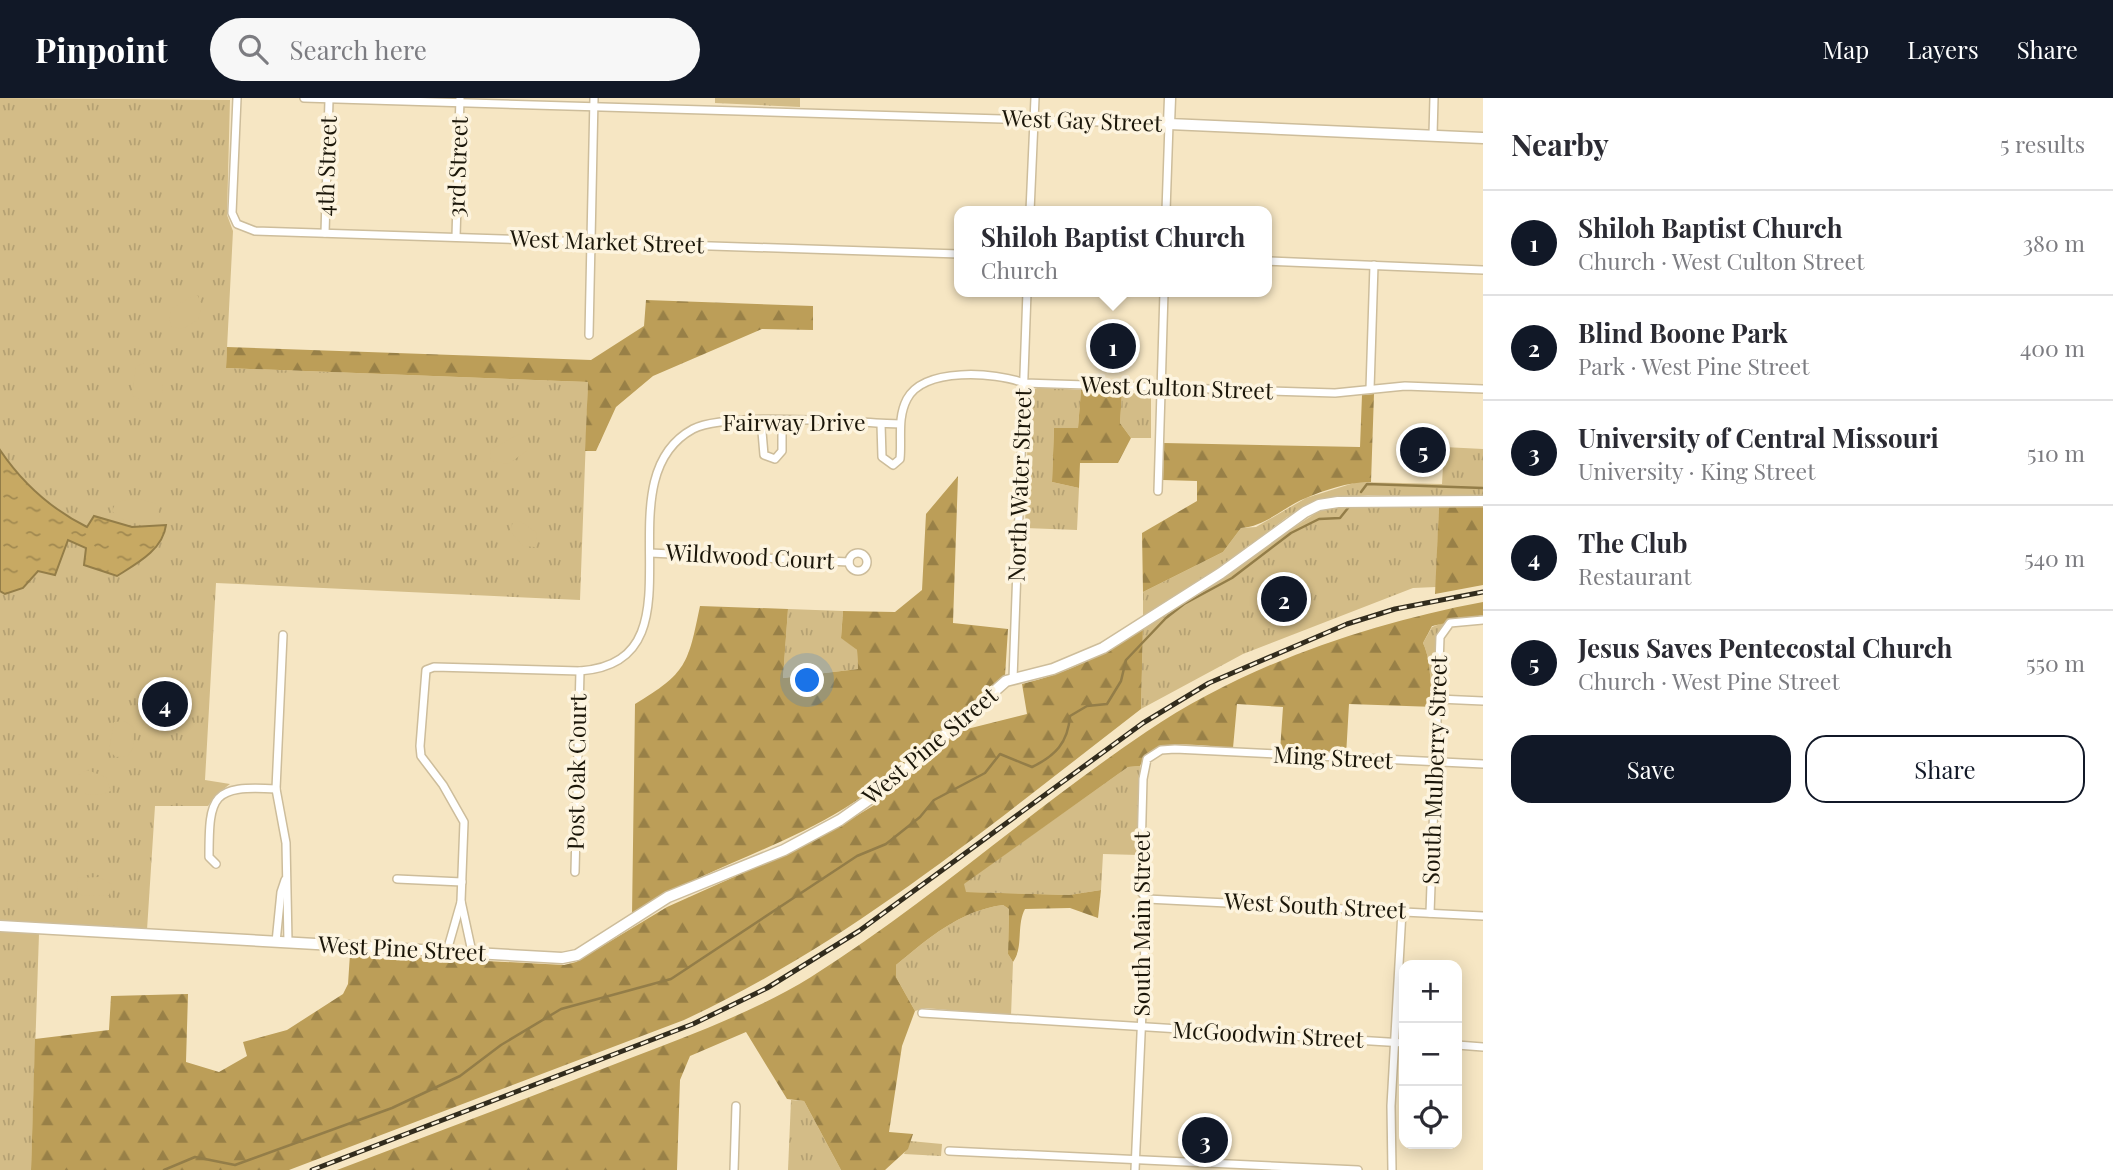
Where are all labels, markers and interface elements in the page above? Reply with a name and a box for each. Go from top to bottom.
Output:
search box [210,18,700,81]
text: Pinpoint [35,27,168,71]
icon: search [234,30,272,68]
text: Search here [290,32,427,67]
text: Map [1823,33,1869,65]
text: Layers [1907,33,1979,65]
text: Share [2017,33,2078,65]
street label: West Gay Street [1000,101,1164,138]
street label: 4th Street [308,114,343,217]
street label: 3rd Street [439,115,474,218]
text: Nearby [1511,124,1609,164]
text: 5 results [2000,128,2085,159]
popup [954,206,1272,297]
text: Shiloh Baptist Church [1578,210,1842,245]
text: Shiloh Baptist Church [981,219,1245,254]
street label: West Market Street [508,222,706,259]
text: 1 [1530,227,1538,258]
text: 380 m [2023,227,2085,258]
text: Church · West Culton Street [1578,245,1864,276]
text: Church [981,254,1058,285]
text: Blind Boone Park [1578,315,1788,350]
pin: 1 [1090,320,1136,372]
text: 2 [1528,332,1540,363]
text: 400 m [2020,332,2085,363]
text: Park · West Pine Street [1578,350,1809,381]
street label: West Culton Street [1079,368,1275,405]
street label: North Water Street [1000,387,1037,582]
street label: Fairway Drive [722,406,866,437]
text: University of Central Missouri [1578,420,1939,455]
pin: 5 [1400,424,1446,476]
text: 3 [1528,437,1540,468]
text: 510 m [2027,437,2085,468]
text: University · King Street [1578,455,1815,486]
text: The Club [1578,525,1688,560]
street label: Wildwood Court [664,536,836,575]
text: 4 [1528,542,1540,573]
text: 540 m [2024,542,2085,573]
text: Restaurant [1578,560,1691,591]
pin: 2 [1261,573,1307,625]
text: Jesus Saves Pentecostal Church [1578,630,1952,665]
text: 5 [1529,647,1539,678]
text: 550 m [2026,647,2085,678]
street label: South Mulberry Street [1414,654,1453,885]
your location [790,663,824,697]
text: Church · West Pine Street [1578,665,1840,696]
pin: 4 [142,678,188,730]
street label: West Pine Street [854,679,1004,811]
street label: Post Oak Court [559,693,592,850]
button: Save [1511,735,1791,803]
button: Share [1805,735,2085,803]
street label: Ming Street [1272,738,1395,775]
street label: South Main Street [1125,831,1156,1017]
street label: West South Street [1222,884,1408,925]
street label: West Pine Street [317,928,487,967]
map controls [1399,960,1462,1149]
button: + [1399,960,1462,1023]
street label: McGoodwin Street [1172,1013,1365,1054]
button: − [1399,1023,1462,1086]
button: locate [1399,1086,1462,1149]
pin: 3 [1182,1114,1228,1166]

